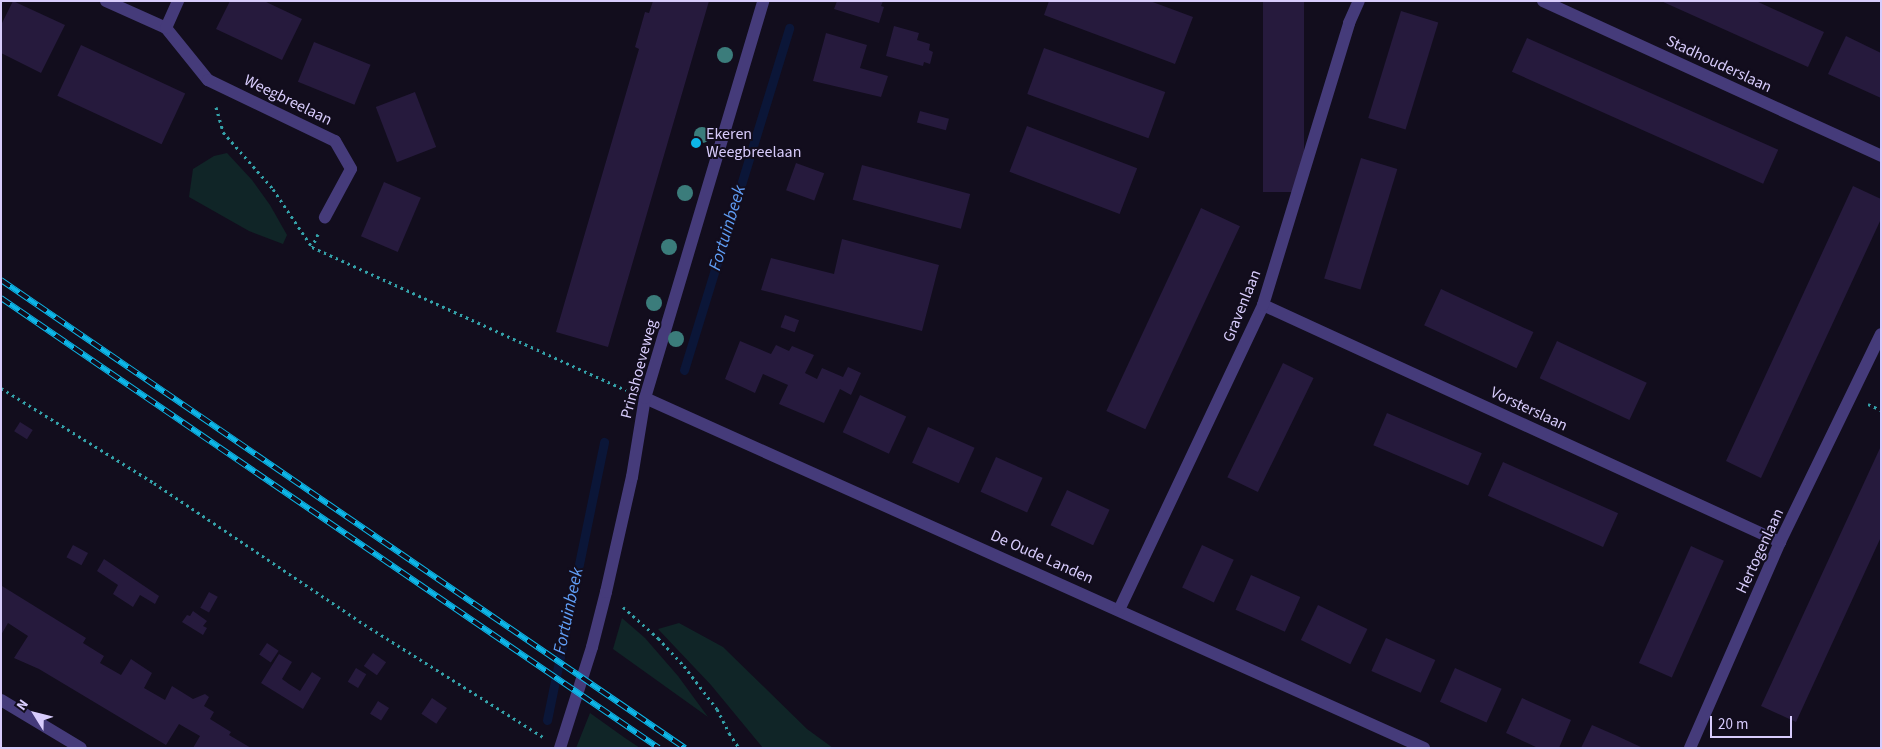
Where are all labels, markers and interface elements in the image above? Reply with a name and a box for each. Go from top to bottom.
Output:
street label: Stadhouderslaan [1663,31,1775,97]
street label: Weegbreelaan [241,70,335,130]
place label: Ekeren Weegbreelaan [706,124,801,162]
marker: Ekeren Weegbreelaan [690,137,702,149]
water label: Fortuinbeek [705,183,751,273]
street label: Gravenlaan [1219,267,1265,345]
street label: Prinshoeveweg [617,317,661,421]
street label: Vorsterslaan [1487,383,1571,435]
street label: Hertogenlaan [1732,506,1788,596]
street label: De Oude Landen [988,526,1096,588]
water label: Fortuinbeek [549,566,589,656]
north arrow [10,689,60,739]
text: N [12,696,34,715]
scale bar [1712,706,1794,738]
text: 20 m [1718,714,1748,735]

